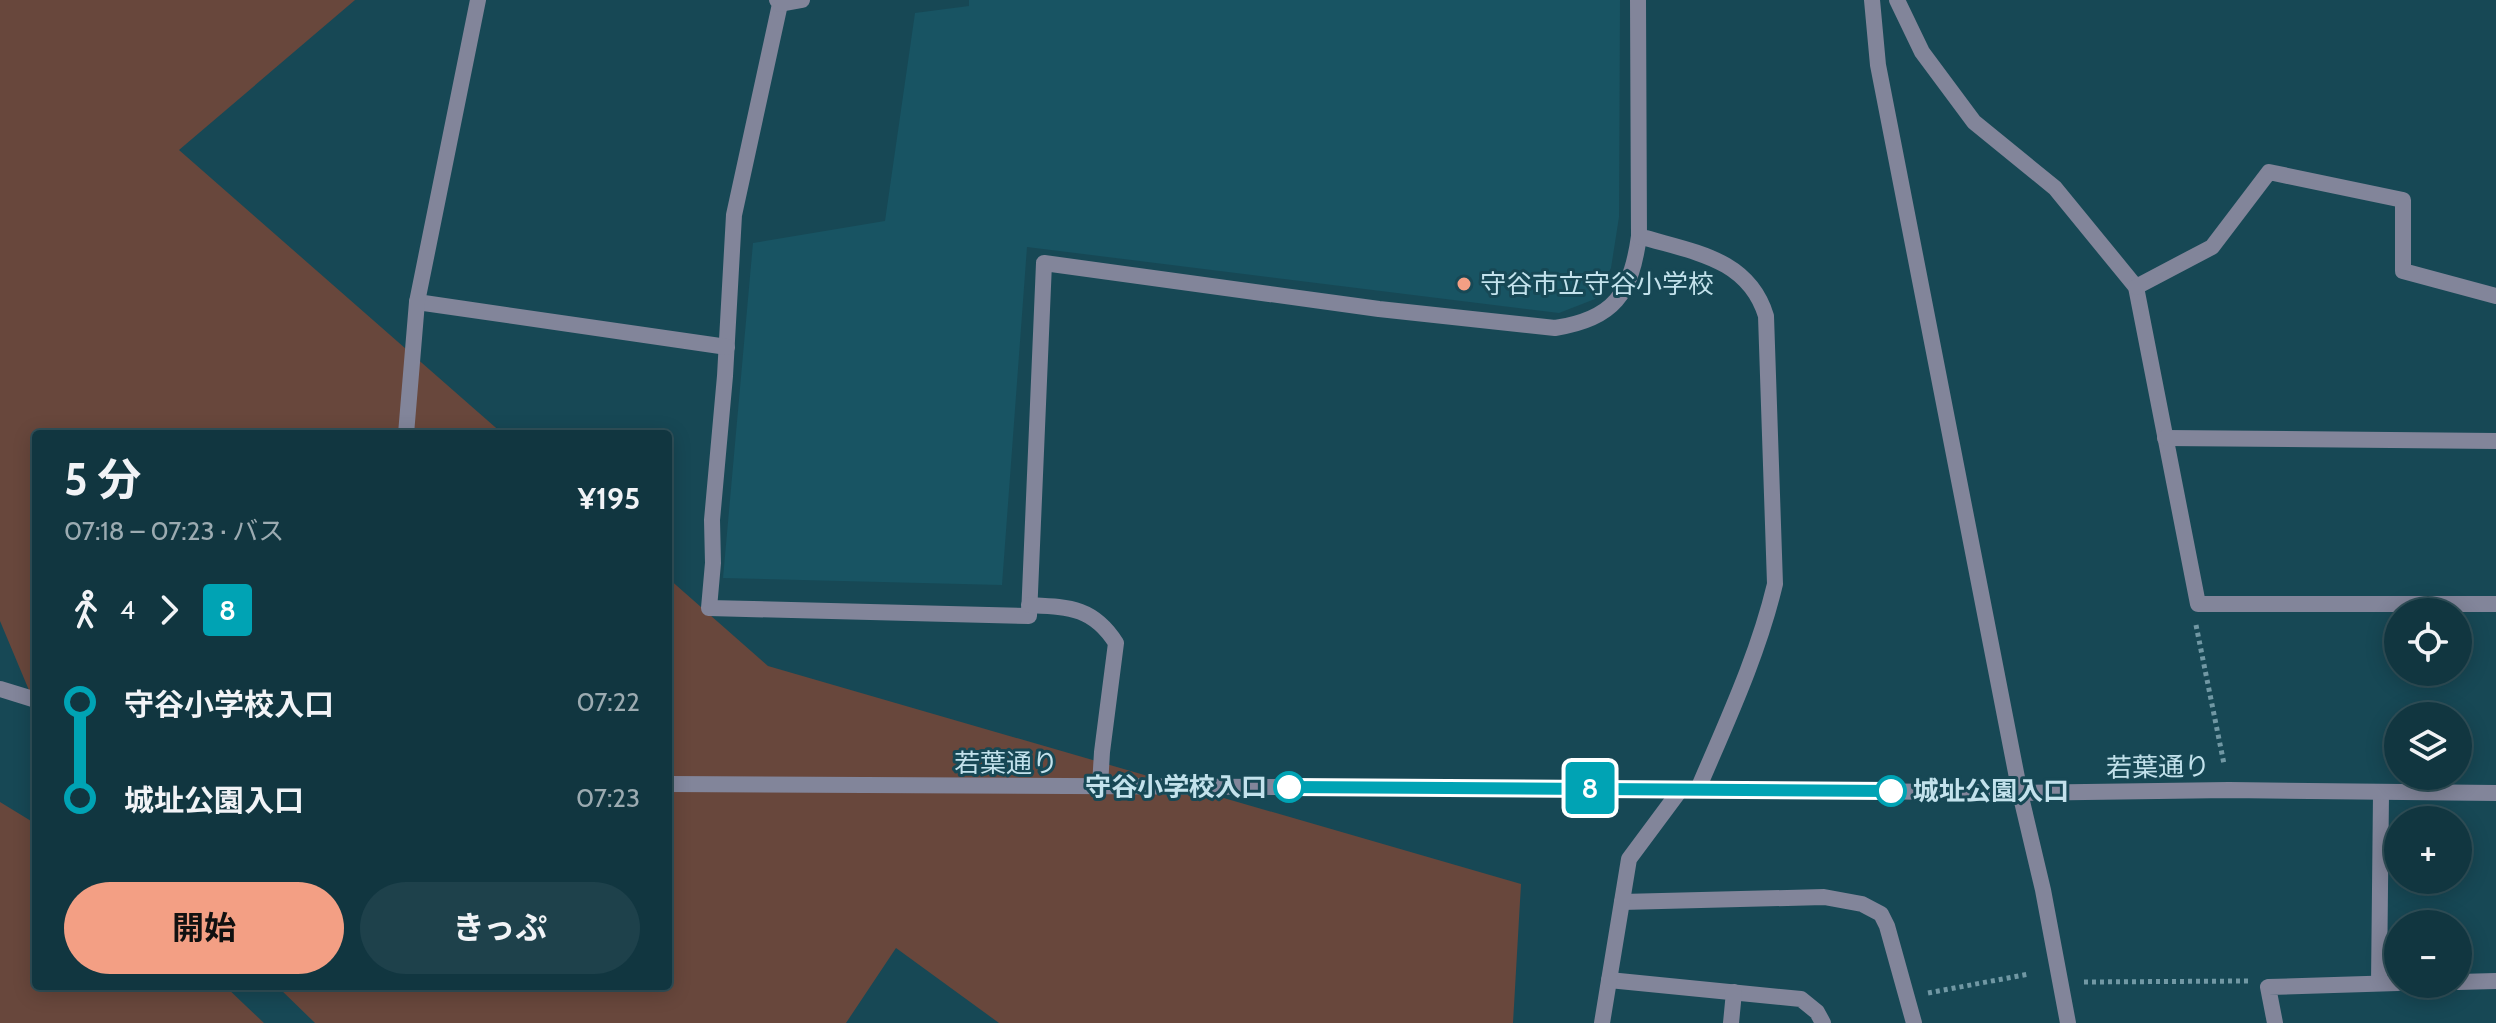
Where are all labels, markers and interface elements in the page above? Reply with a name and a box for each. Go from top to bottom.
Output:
place label: 守谷市立守谷小学校 [1480,268,1714,300]
marker: 守谷市立守谷小学校 [1455,275,1473,293]
text: 5 分 [64,453,142,506]
text: ¥195 [578,480,640,517]
text: 07:18 – 07:23 · バス [64,515,284,547]
icon: walk [64,588,108,632]
icon: forward [147,588,191,632]
text: 8 [219,593,236,627]
text: 4 [120,594,135,626]
map controls [2384,598,2472,998]
button: locate [2384,598,2472,686]
text: 守谷小学校入口 [124,686,334,723]
text: 07:22 [576,686,640,718]
button: layers [2384,702,2472,790]
street label: 若葉通り [954,747,1058,779]
street label: 若葉通り [2106,750,2210,784]
line badge: 8 [1564,762,1616,814]
place label: 守谷小学校入口 [1085,771,1267,803]
text: 8 [1582,771,1598,805]
marker: 守谷小学校入口 [1274,772,1304,802]
place label: 城址公園入口 [1913,775,2069,807]
marker: 城址公園入口 [1876,776,1906,806]
text: 城址公園入口 [124,782,304,819]
text: 07:23 [576,782,640,814]
button: + [2384,806,2472,894]
button: 開始 [64,882,344,974]
button: きっぷ [360,882,640,974]
button: − [2384,910,2472,998]

